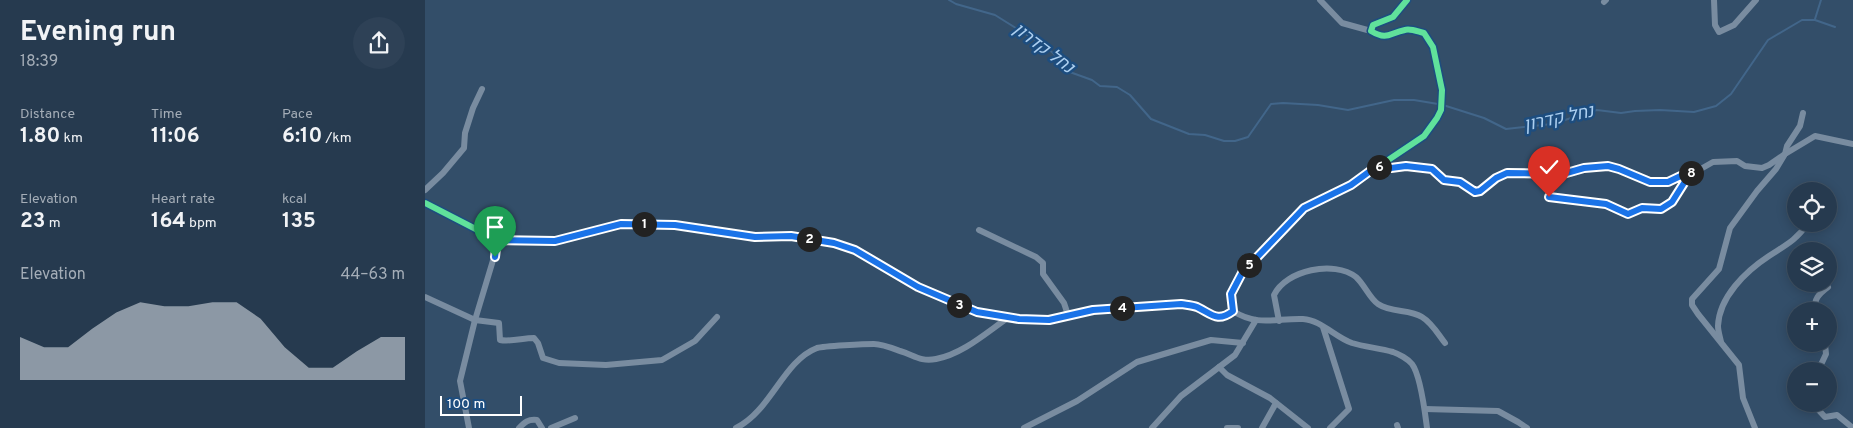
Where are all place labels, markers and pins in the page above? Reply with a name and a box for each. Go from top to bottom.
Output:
pin [1528,146,1570,197]
pin: 6 [1367,154,1391,180]
pin: 8 [1679,160,1703,186]
pin [474,206,516,257]
pin: 1 [631,212,657,236]
pin: 2 [797,226,821,252]
pin: 5 [1237,252,1261,278]
pin: 3 [947,292,971,318]
pin: 4 [1109,296,1135,320]

